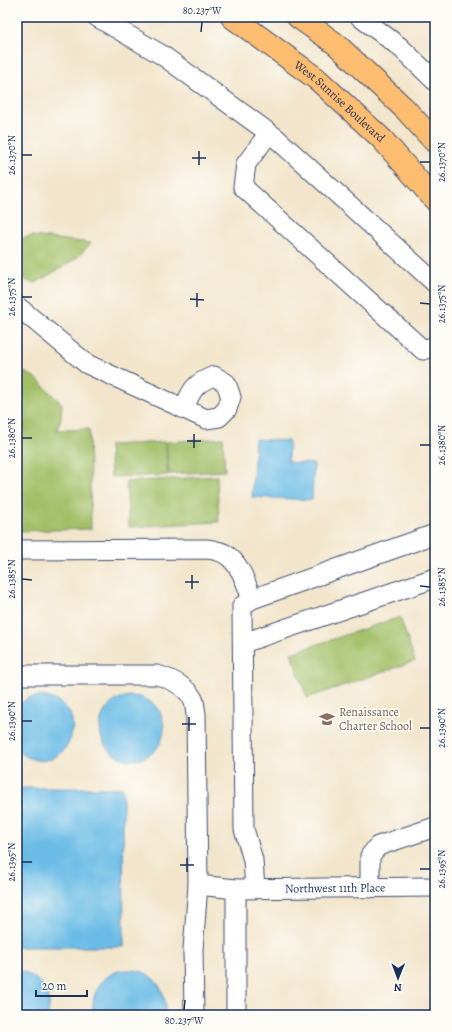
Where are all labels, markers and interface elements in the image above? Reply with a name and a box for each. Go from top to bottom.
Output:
text: 80.237°W [183,4,222,17]
street label: West Sunrise Boulevard [290,56,389,146]
text: 26.1370°N [5,135,18,175]
text: 26.1370°N [435,142,448,182]
text: 26.1375°N [5,278,18,316]
text: 26.1375°N [435,285,448,323]
text: 26.1380°N [5,418,18,458]
text: 26.1380°N [435,425,448,465]
text: 26.1385°N [5,559,18,599]
text: 26.1385°N [435,567,448,607]
text: 26.1390°N [5,701,18,741]
place label: Renaissance Charter School [339,704,412,734]
text: 26.1390°N [435,708,448,748]
school or university icon: Renaissance Charter School [318,710,336,728]
text: 26.1395°N [5,842,18,882]
text: 26.1395°N [435,849,448,889]
street label: Northwest 11th Place [285,879,385,897]
north arrow [378,958,418,998]
scale bar [36,972,87,998]
text: 20 m [42,978,66,994]
text: N [394,980,402,995]
text: 80.237°W [165,1014,204,1027]

